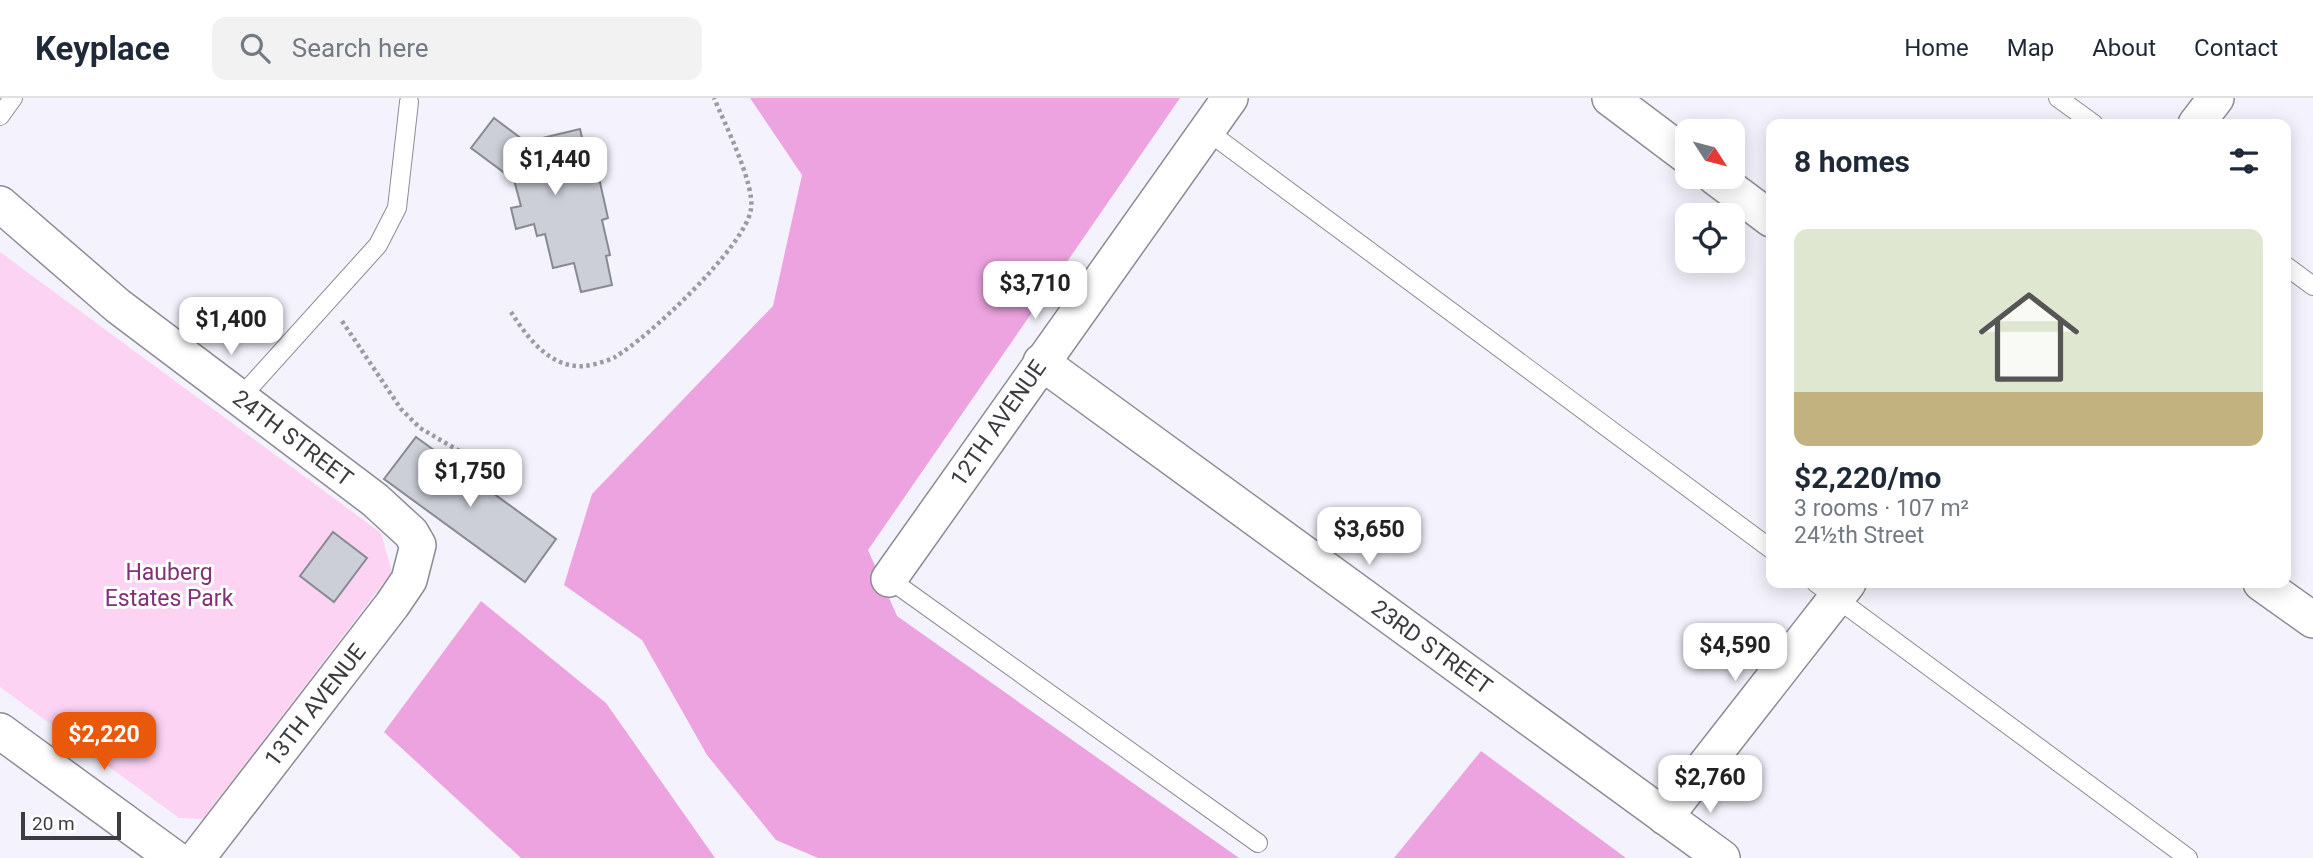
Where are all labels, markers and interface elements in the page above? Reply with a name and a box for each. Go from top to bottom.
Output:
search box [212,17,702,80]
text: Keyplace [35,29,170,68]
icon: search [236,29,274,67]
text: Search here [292,33,429,63]
text: Home [1904,34,1969,62]
text: Map [2007,34,2054,62]
text: About [2092,34,2156,62]
text: Contact [2194,34,2278,62]
north arrow [1675,119,1745,189]
map controls [1675,119,1745,273]
pin: $1,440 [498,138,612,197]
icon: filters [2225,142,2263,180]
text: 8 homes [1794,144,1910,179]
text: $1,440 [519,146,591,173]
button: locate [1675,203,1745,273]
pin: $3,710 [978,262,1092,321]
text: $3,710 [999,270,1071,297]
icon: home [1966,274,2092,400]
pin: $1,400 [174,298,288,357]
text: $1,400 [195,306,267,333]
street label: 12TH AVENUE [945,355,1052,492]
street label: 24TH STREET [227,384,358,492]
pin: $1,750 [413,450,527,509]
text: $1,750 [434,458,506,485]
text: $2,220/mo [1794,460,1942,495]
text: 3 rooms · 107 m² [1794,495,1969,522]
pin: $3,650 [1312,508,1426,567]
text: $3,650 [1333,516,1405,543]
text: 24½th Street [1794,522,1924,549]
park label: Hauberg Estates Park [105,559,234,612]
street label: 23RD STREET [1366,595,1497,700]
pin: $4,590 [1678,624,1792,683]
text: $4,590 [1699,632,1771,659]
street label: 13TH AVENUE [259,639,372,772]
pin: $2,220 [47,712,161,772]
text: $2,220 [68,721,140,748]
pin: $2,760 [1653,756,1767,815]
text: $2,760 [1674,764,1746,791]
scale bar [21,809,121,841]
text: 20 m [32,812,75,835]

